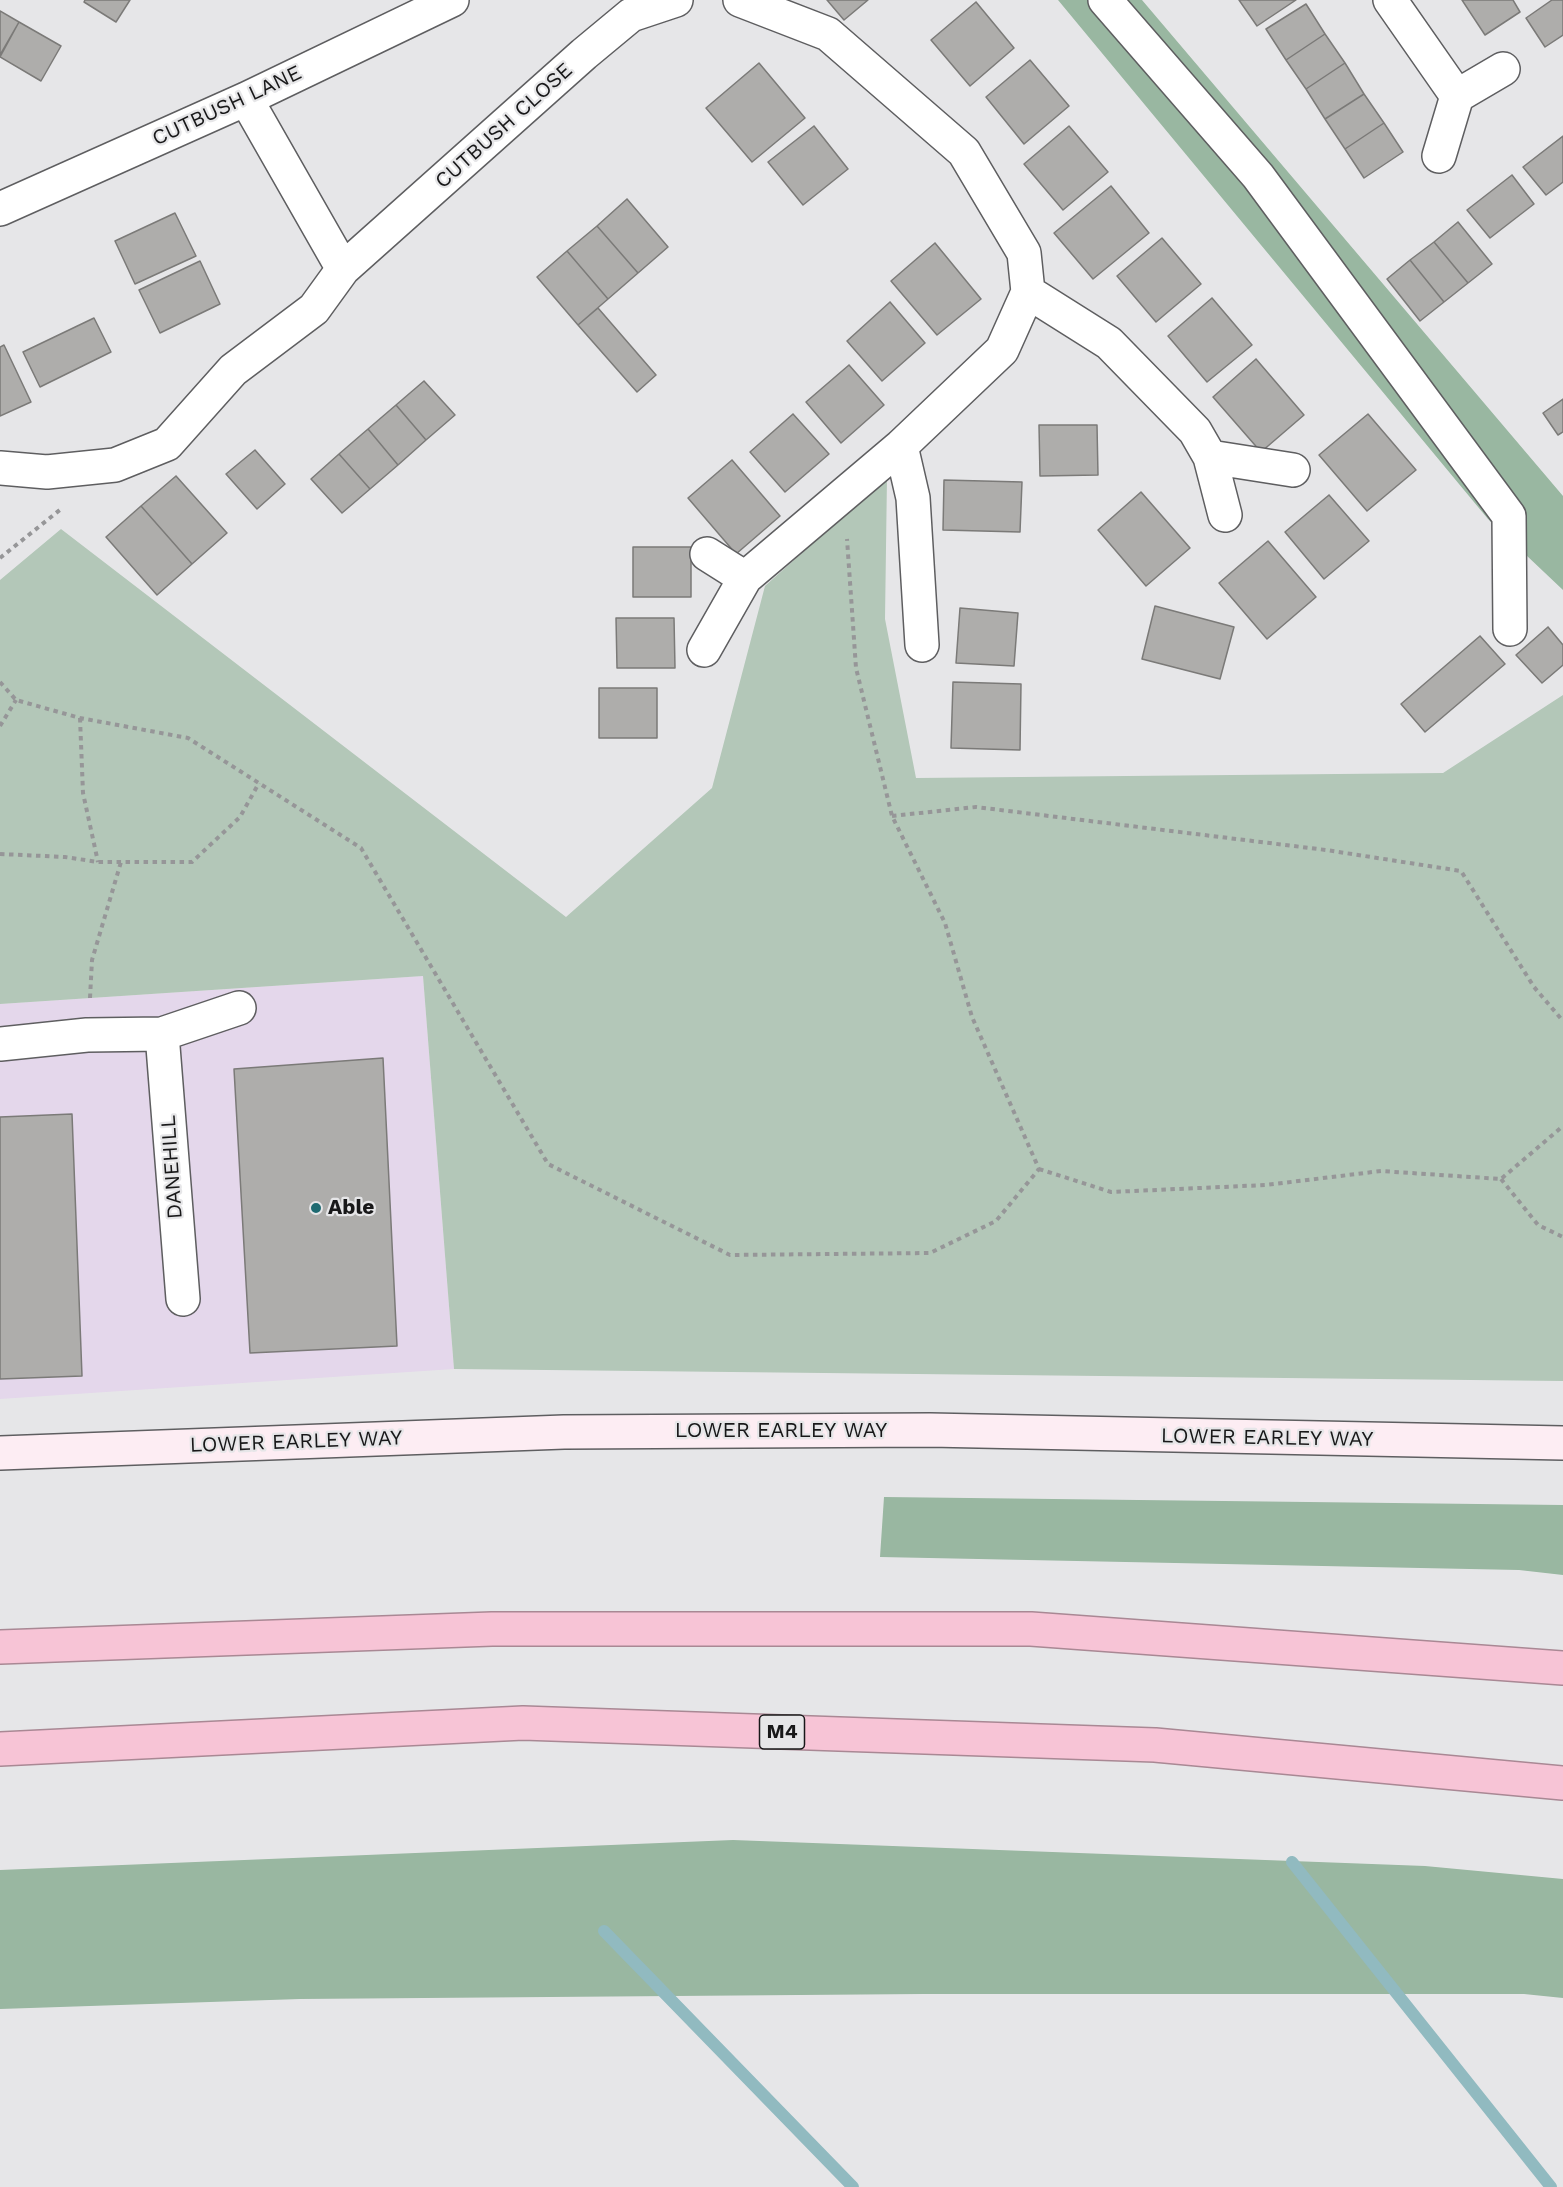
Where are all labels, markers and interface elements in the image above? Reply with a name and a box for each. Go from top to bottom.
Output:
street label: CUTBUSH CLOSE [430,58,578,194]
street label: CUTBUSH LANE [148,60,306,152]
street label: DANEHILL [156,1114,188,1220]
place label: Able [328,1195,374,1221]
marker: Able [309,1201,323,1215]
street label: LOWER EARLEY WAY [675,1418,887,1444]
street label: LOWER EARLEY WAY [1161,1424,1373,1452]
street label: LOWER EARLEY WAY [189,1426,403,1458]
road number: M4 [760,1715,804,1749]

